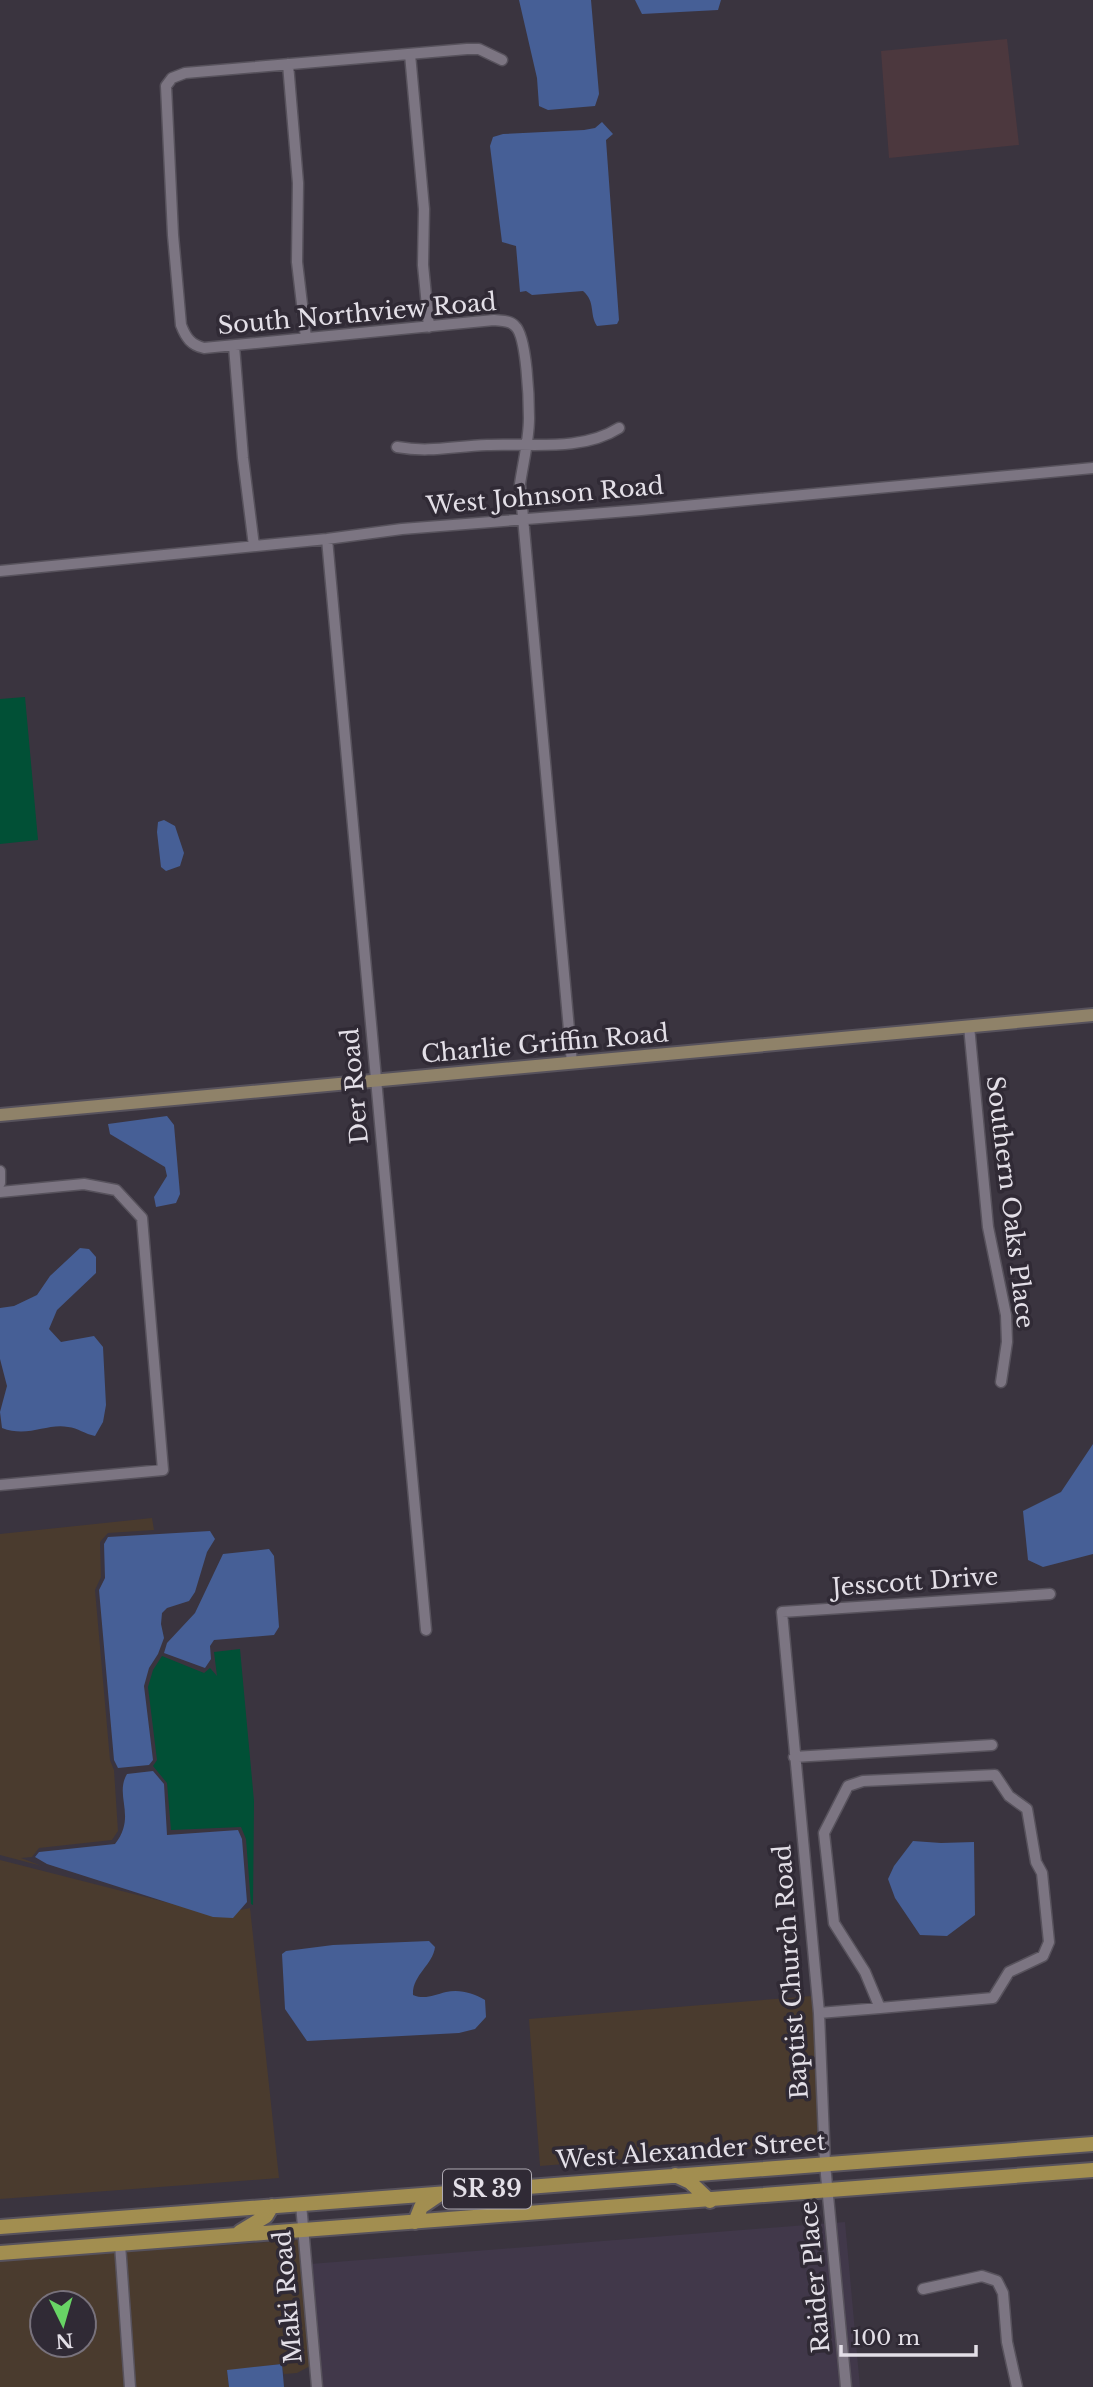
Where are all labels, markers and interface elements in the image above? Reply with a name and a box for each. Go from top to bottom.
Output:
street label: South Northview Road [216,287,498,340]
street label: West Johnson Road [424,471,665,520]
street label: Charlie Griffin Road [420,1018,670,1069]
street label: Der Road [335,1027,374,1145]
street label: Southern Oaks Place [981,1074,1040,1330]
street label: Jesscott Drive [828,1561,999,1602]
street label: Baptist Church Road [767,1844,814,2100]
street label: West Alexander Street [554,2127,827,2174]
road number: SR 39 [443,2170,531,2208]
street label: Raider Place [793,2200,836,2354]
street label: Maki Road [267,2229,308,2365]
north arrow [28,2289,98,2359]
scale bar [841,2314,976,2358]
text: 100 m [852,2325,920,2351]
text: N [54,2328,74,2353]

